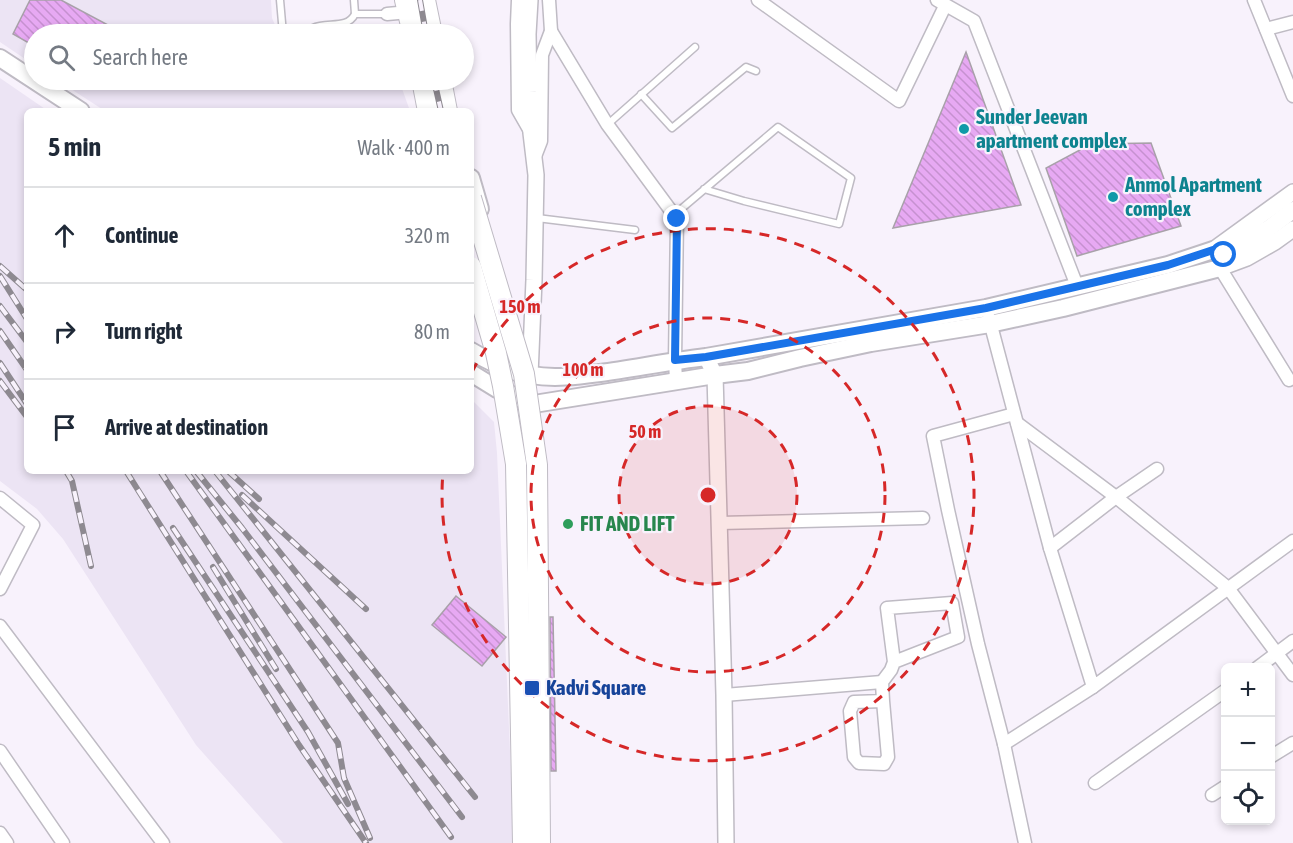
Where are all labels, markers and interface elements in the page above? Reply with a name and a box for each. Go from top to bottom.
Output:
search box [24,24,474,90]
icon: search [45,41,78,74]
text: Search here [93,44,188,70]
place label: Sunder Jeevan apartment complex [976,104,1128,152]
marker: Sunder Jeevan apartment complex [957,122,971,136]
text: 5 min [48,132,101,162]
text: Walk · 400 m [358,136,450,159]
place label: Anmol Apartment complex [1124,172,1262,220]
marker: Anmol Apartment complex [1106,190,1120,204]
route end [663,205,689,231]
icon: ahead [48,219,81,252]
text: Continue [105,222,179,248]
text: 320 m [405,224,450,247]
route start [1210,241,1236,267]
text: 150 m [500,296,540,317]
icon: right [48,315,81,348]
text: Turn right [105,318,182,344]
text: 80 m [414,320,450,343]
text: 100 m [563,359,603,380]
icon: arrive [48,411,81,444]
text: Arrive at destination [105,414,268,440]
text: 50 m [629,421,661,442]
centre of rings [698,485,718,505]
place label: FIT AND LIFT [580,511,675,535]
marker: FIT AND LIFT [561,517,575,531]
map controls [1221,663,1275,825]
button: + [1221,663,1275,717]
place label: Kadvi Square [546,675,646,699]
marker: Kadvi Square [523,679,541,697]
button: − [1221,717,1275,771]
button: locate [1221,771,1275,825]

